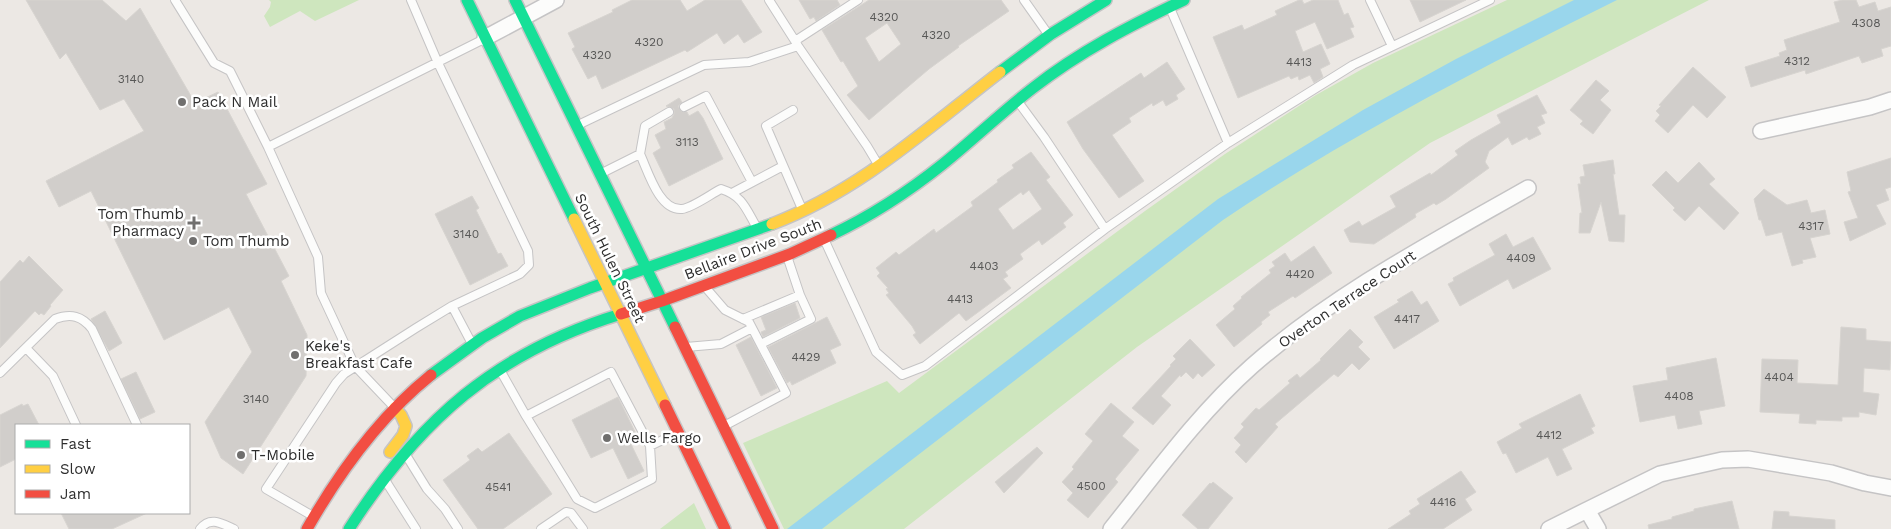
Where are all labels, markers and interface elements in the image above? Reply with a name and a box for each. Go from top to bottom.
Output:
house number: 4320 [870,10,898,24]
house number: 4308 [1851,16,1881,30]
house number: 4320 [922,28,950,42]
house number: 4320 [635,35,663,49]
house number: 4320 [583,48,611,62]
house number: 4312 [1784,54,1810,68]
house number: 4413 [1286,55,1312,69]
house number: 3140 [118,72,144,86]
place label: Pack N Mail [192,93,278,111]
marker: Pack N Mail [176,96,188,108]
house number: 3113 [675,135,699,149]
street label: South Hulen Street [571,190,649,326]
place label: Tom Thumb Pharmacy [98,205,184,240]
street label: Bellaire Drive South [682,215,824,283]
marker: Tom Thumb Pharmacy [188,217,200,229]
house number: 4317 [1798,219,1824,233]
house number: 3140 [453,227,479,241]
place label: Tom Thumb [203,232,289,250]
marker: Tom Thumb [187,235,199,247]
street label: Overton Terrace Court [1275,246,1420,352]
house number: 4409 [1506,251,1536,265]
house number: 4403 [970,259,998,273]
house number: 4420 [1285,267,1315,281]
house number: 4413 [947,292,973,306]
house number: 4417 [1394,312,1420,326]
place label: Keke's Breakfast Cafe [305,337,413,372]
marker: Keke's Breakfast Cafe [289,349,301,361]
house number: 4429 [791,350,821,364]
house number: 4404 [1764,370,1794,384]
house number: 4408 [1664,389,1694,403]
house number: 3140 [243,392,269,406]
legend [15,424,190,514]
house number: 4412 [1536,428,1562,442]
place label: Wells Fargo [617,429,701,447]
marker: Wells Fargo [601,432,613,444]
text: Fast [60,435,92,453]
place label: T-Mobile [251,446,315,464]
marker: T-Mobile [235,449,247,461]
text: Slow [60,460,96,478]
house number: 4500 [1076,479,1106,493]
house number: 4541 [485,480,511,494]
text: Jam [60,485,91,503]
house number: 4416 [1430,495,1456,509]

